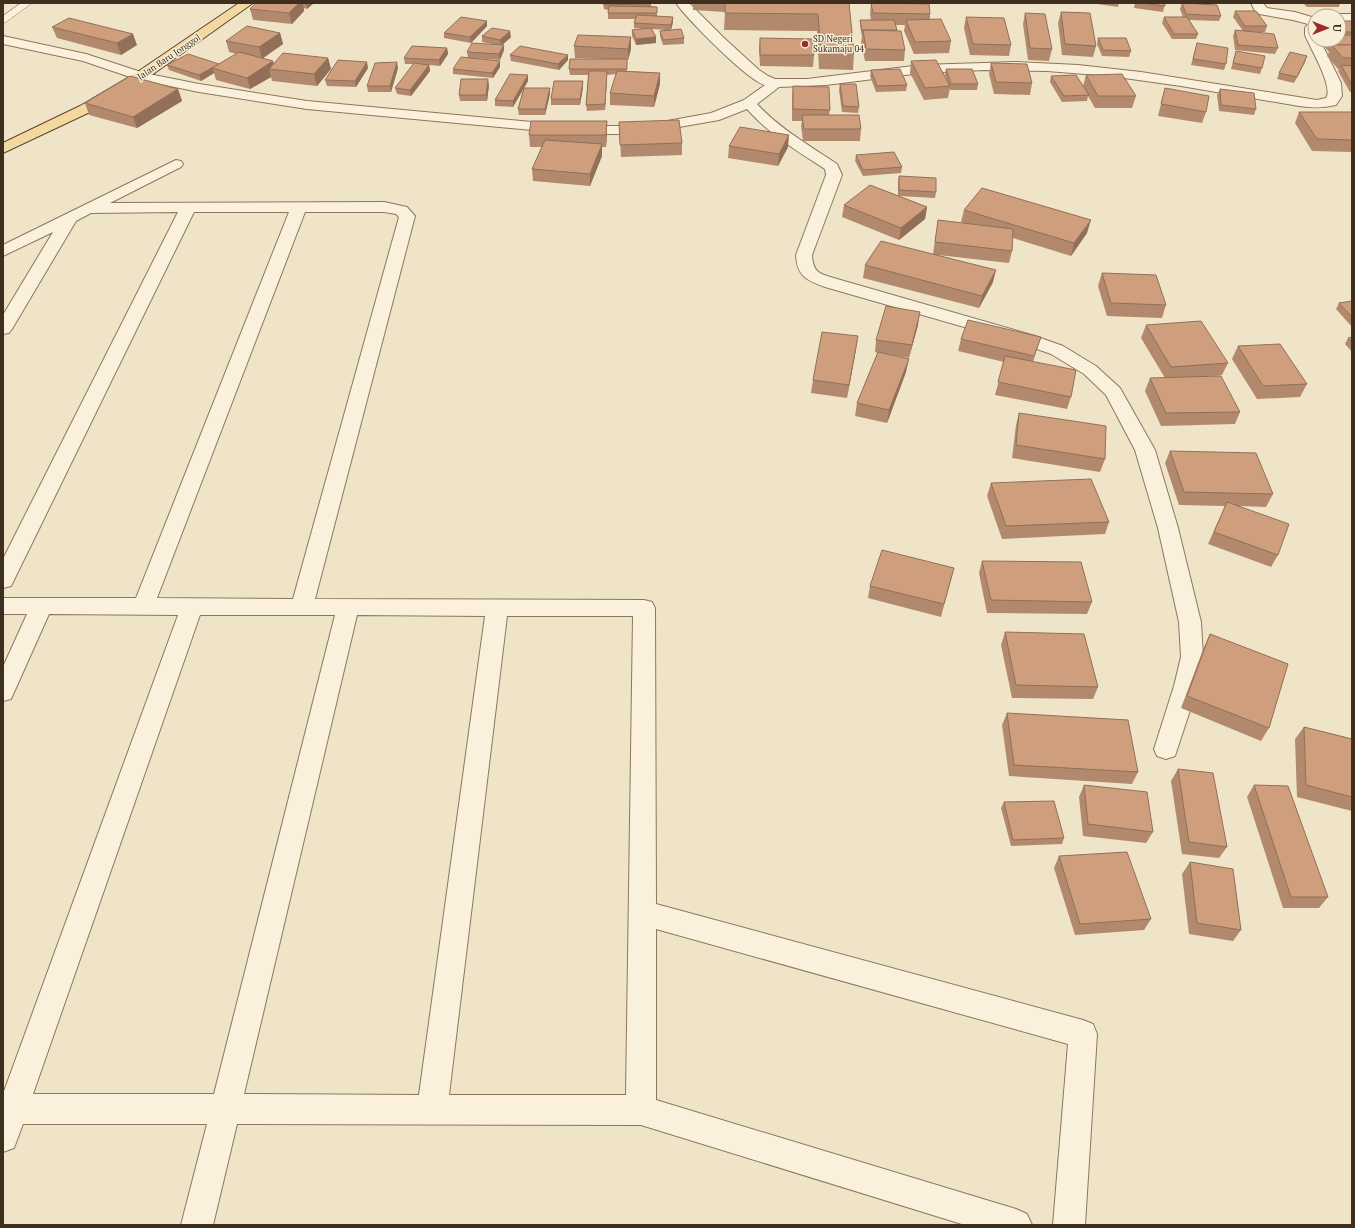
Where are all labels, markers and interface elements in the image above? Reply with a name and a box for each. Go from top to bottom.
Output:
north arrow [1307,8,1347,48]
text: U [1330,24,1344,32]
street label: Jalan Baru Jonggol [135,31,203,83]
place label: SD Negeri Sukamaju 04 [813,33,864,55]
marker: SD Negeri Sukamaju 04 [800,39,810,49]

